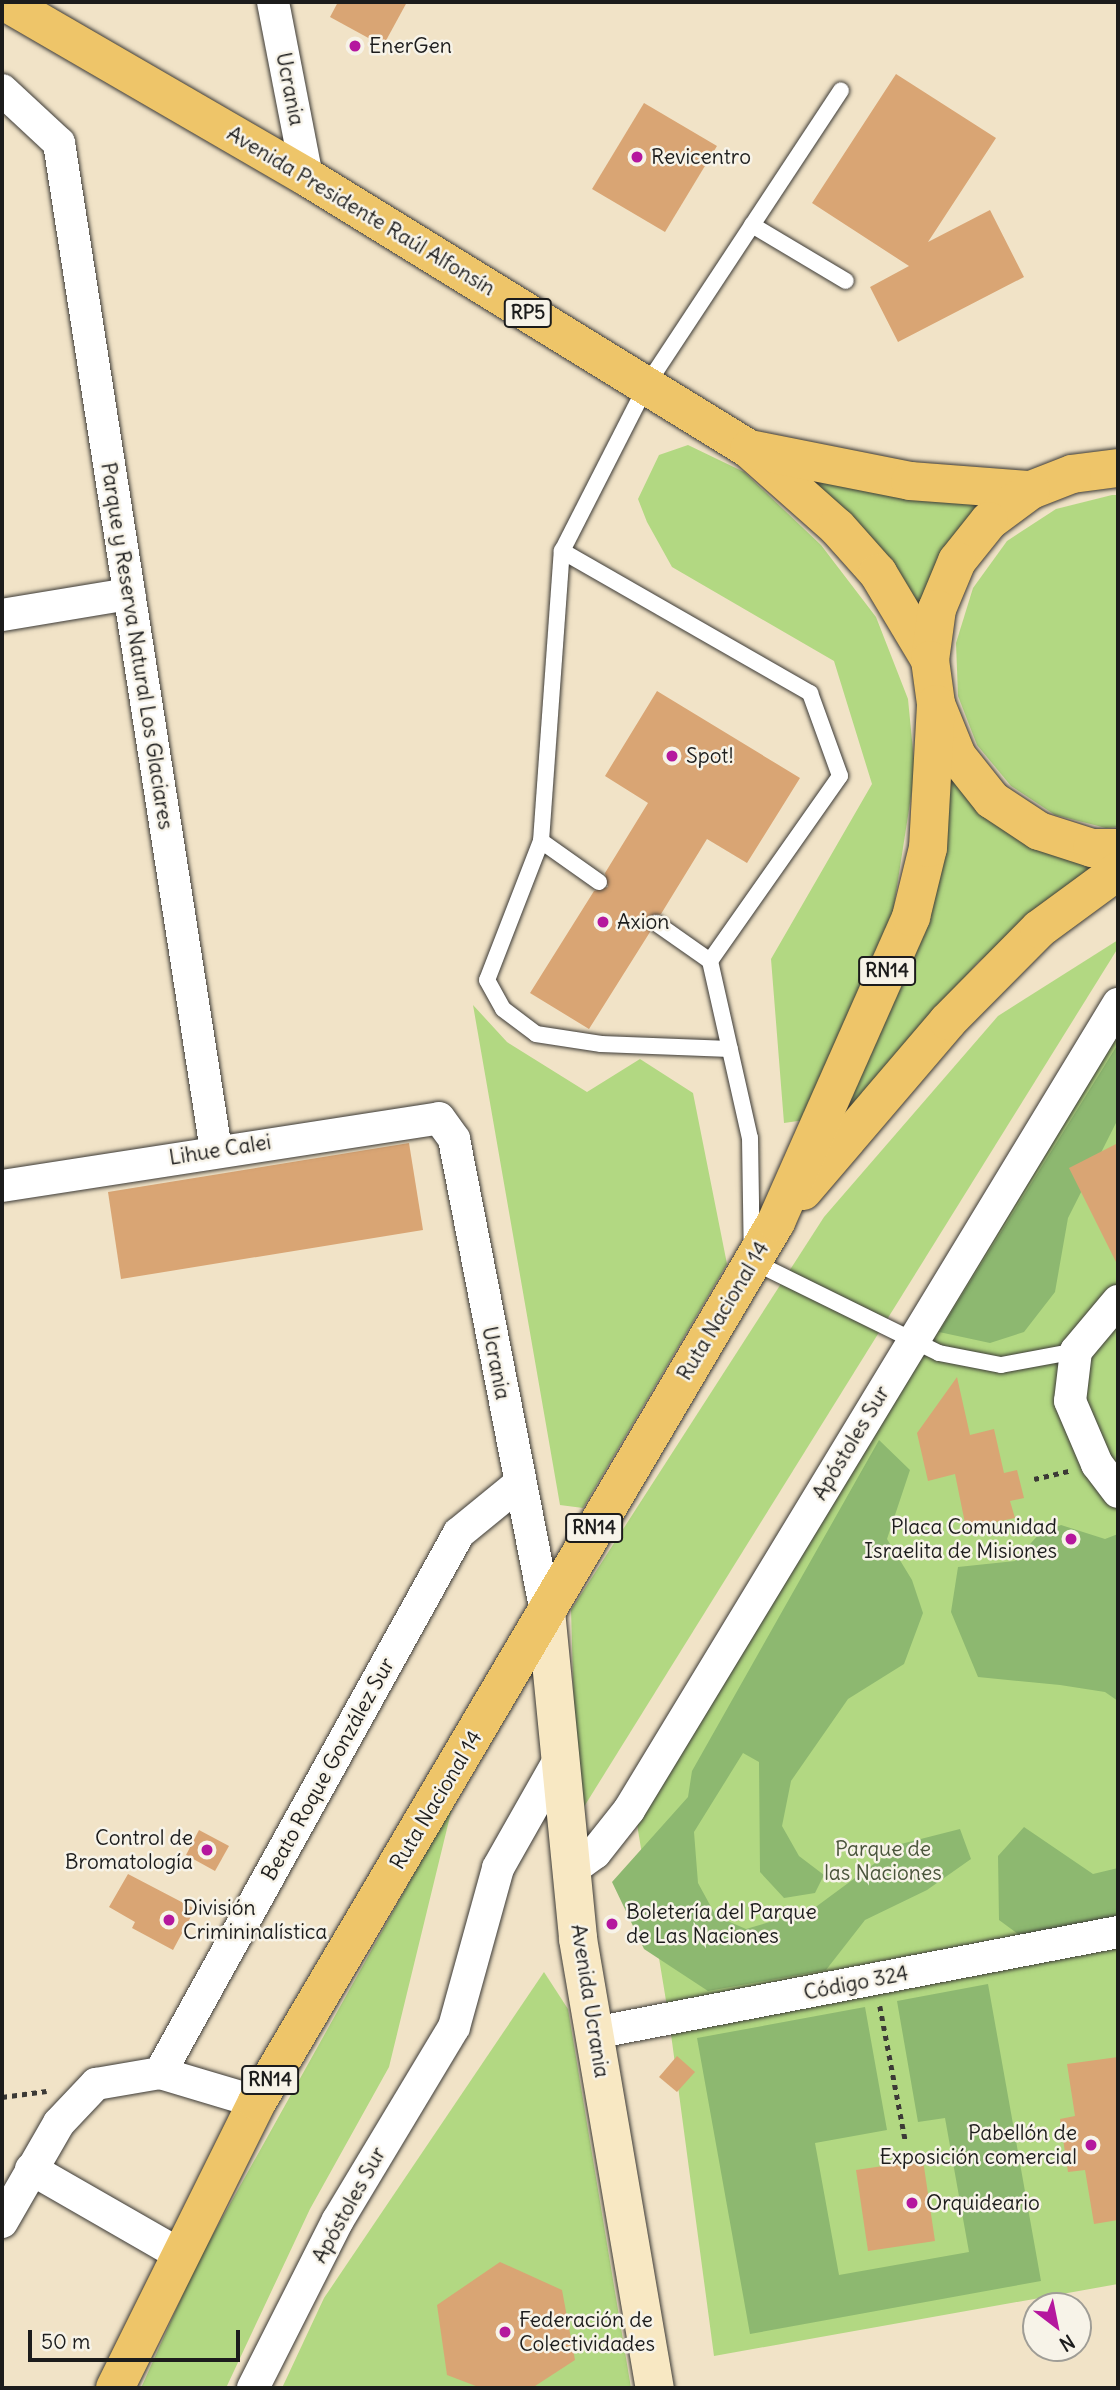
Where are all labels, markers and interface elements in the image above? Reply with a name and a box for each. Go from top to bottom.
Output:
place label: EnerGen [369,33,452,59]
marker: EnerGen [347,38,363,54]
street label: Ucrania [271,50,309,128]
street label: Avenida Presidente Raúl Alfonsín [222,121,500,301]
place label: Revicentro [651,144,751,170]
marker: Revicentro [629,149,645,165]
road number: RP5 [504,298,552,328]
street label: Parque y Reserva Natural Los Glaciares [96,461,178,831]
place label: Spot! [686,743,733,769]
marker: Spot! [664,748,680,764]
place label: Axion [617,909,669,935]
marker: Axion [595,914,611,930]
road number: RN14 [857,956,917,987]
street label: Lihue Calei [167,1130,273,1170]
street label: Ruta Nacional 14 [672,1237,774,1385]
street label: Ucrania [477,1324,515,1402]
street label: Apóstoles Sur [807,1381,895,1505]
road number: RN14 [564,1512,624,1544]
place label: Placa Comunidad Israelita de Misiones [864,1514,1057,1564]
marker: Placa Comunidad Israelita de Misiones [1063,1531,1079,1547]
street label: Beato Roque González Sur [256,1653,400,1885]
street label: Ruta Nacional 14 [385,1726,487,1874]
place label: Control de Bromatología [65,1825,193,1875]
park label: Parque de las Naciones [824,1836,942,1886]
marker: Control de Bromatología [199,1842,215,1858]
place label: División Crimininalística [183,1895,327,1945]
place label: Boletería del Parque de Las Naciones [626,1899,817,1949]
marker: División Crimininalística [161,1912,177,1928]
marker: Boletería del Parque de Las Naciones [604,1916,620,1932]
street label: Avenida Ucrania [565,1922,615,2080]
street label: Código 324 [801,1960,911,2006]
road number: RN14 [240,2064,300,2096]
place label: Pabellón de Exposición comercial [880,2120,1077,2170]
marker: Pabellón de Exposición comercial [1083,2137,1099,2153]
street label: Apóstoles Sur [307,2143,391,2267]
place label: Orquideario [926,2190,1040,2216]
marker: Orquideario [904,2195,920,2211]
north arrow [1022,2292,1092,2362]
place label: Federación de Colectividades [519,2307,655,2357]
scale bar [32,2316,243,2360]
marker: Federación de Colectividades [497,2324,513,2340]
text: 50 m [41,2328,90,2355]
text: N [1055,2329,1079,2357]

